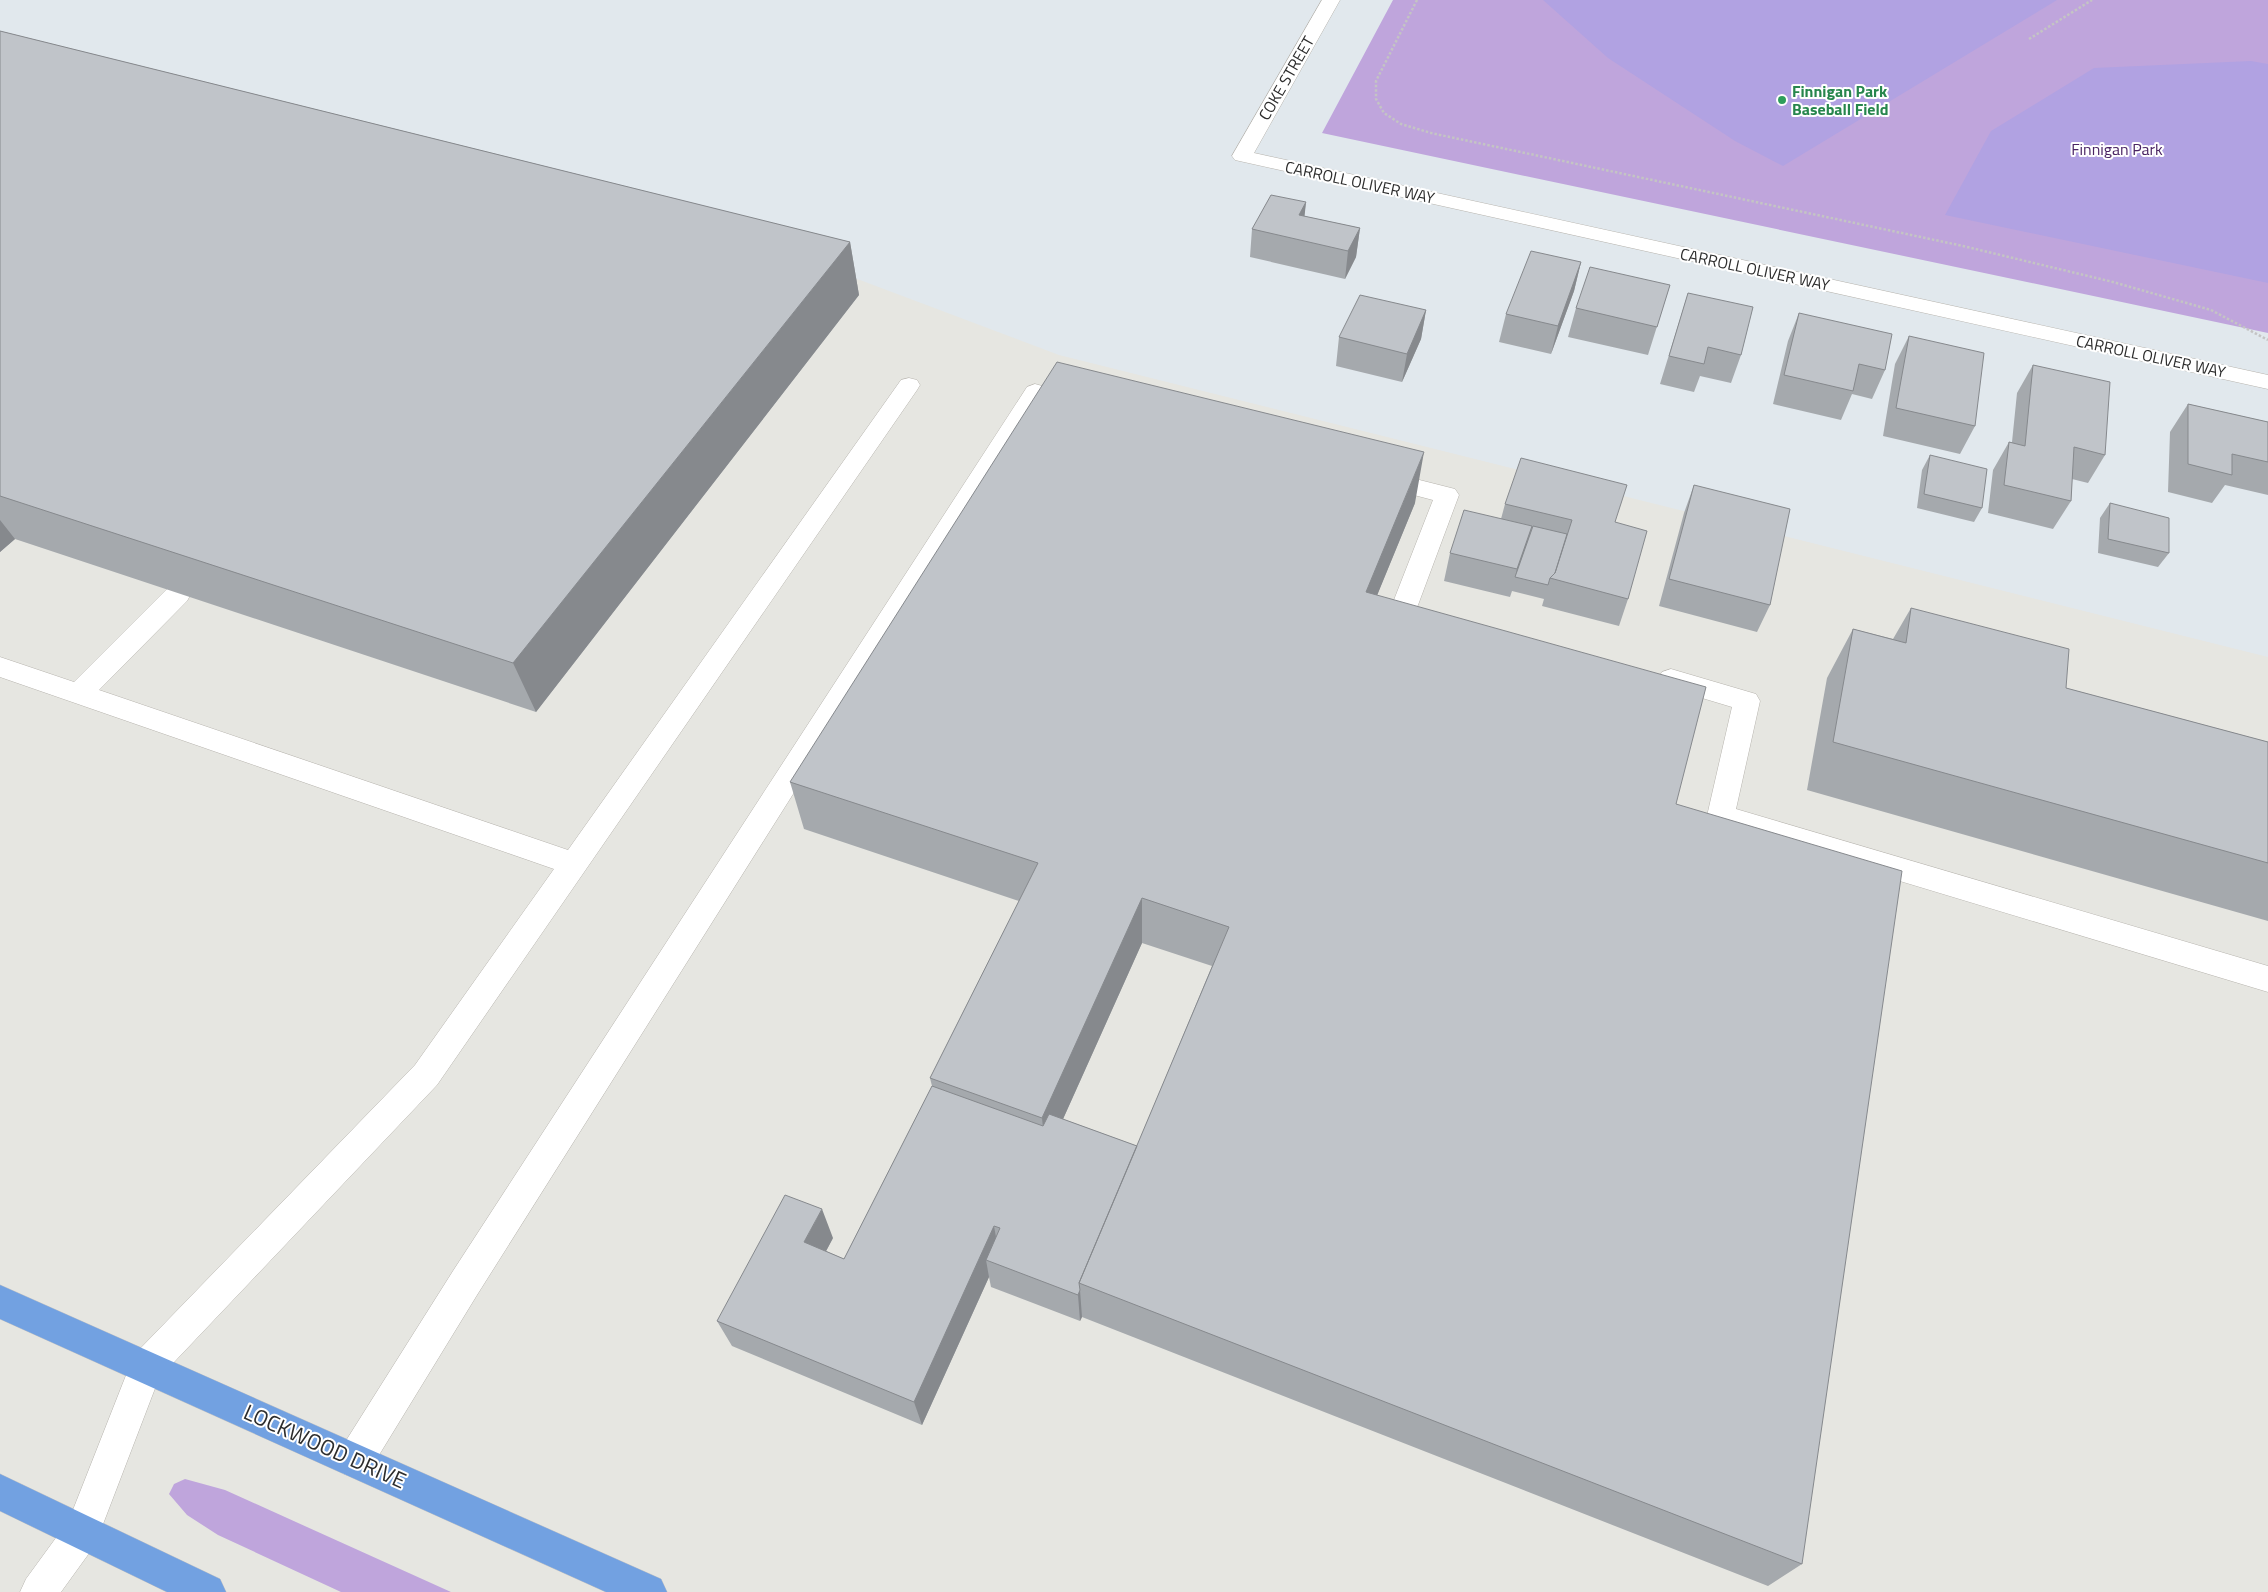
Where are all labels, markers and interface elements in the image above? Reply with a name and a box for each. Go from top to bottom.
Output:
street label: COKE STREET [1252,31,1320,125]
place label: Finnigan Park Baseball Field [1792,79,1889,121]
marker: Finnigan Park Baseball Field [1776,94,1788,106]
park label: Finnigan Park [2071,137,2163,161]
street label: CARROLL OLIVER WAY [1283,154,1437,210]
street label: CARROLL OLIVER WAY [1678,241,1832,297]
street label: CARROLL OLIVER WAY [2074,328,2228,384]
street label: LOCKWOOD DRIVE [238,1395,412,1497]

